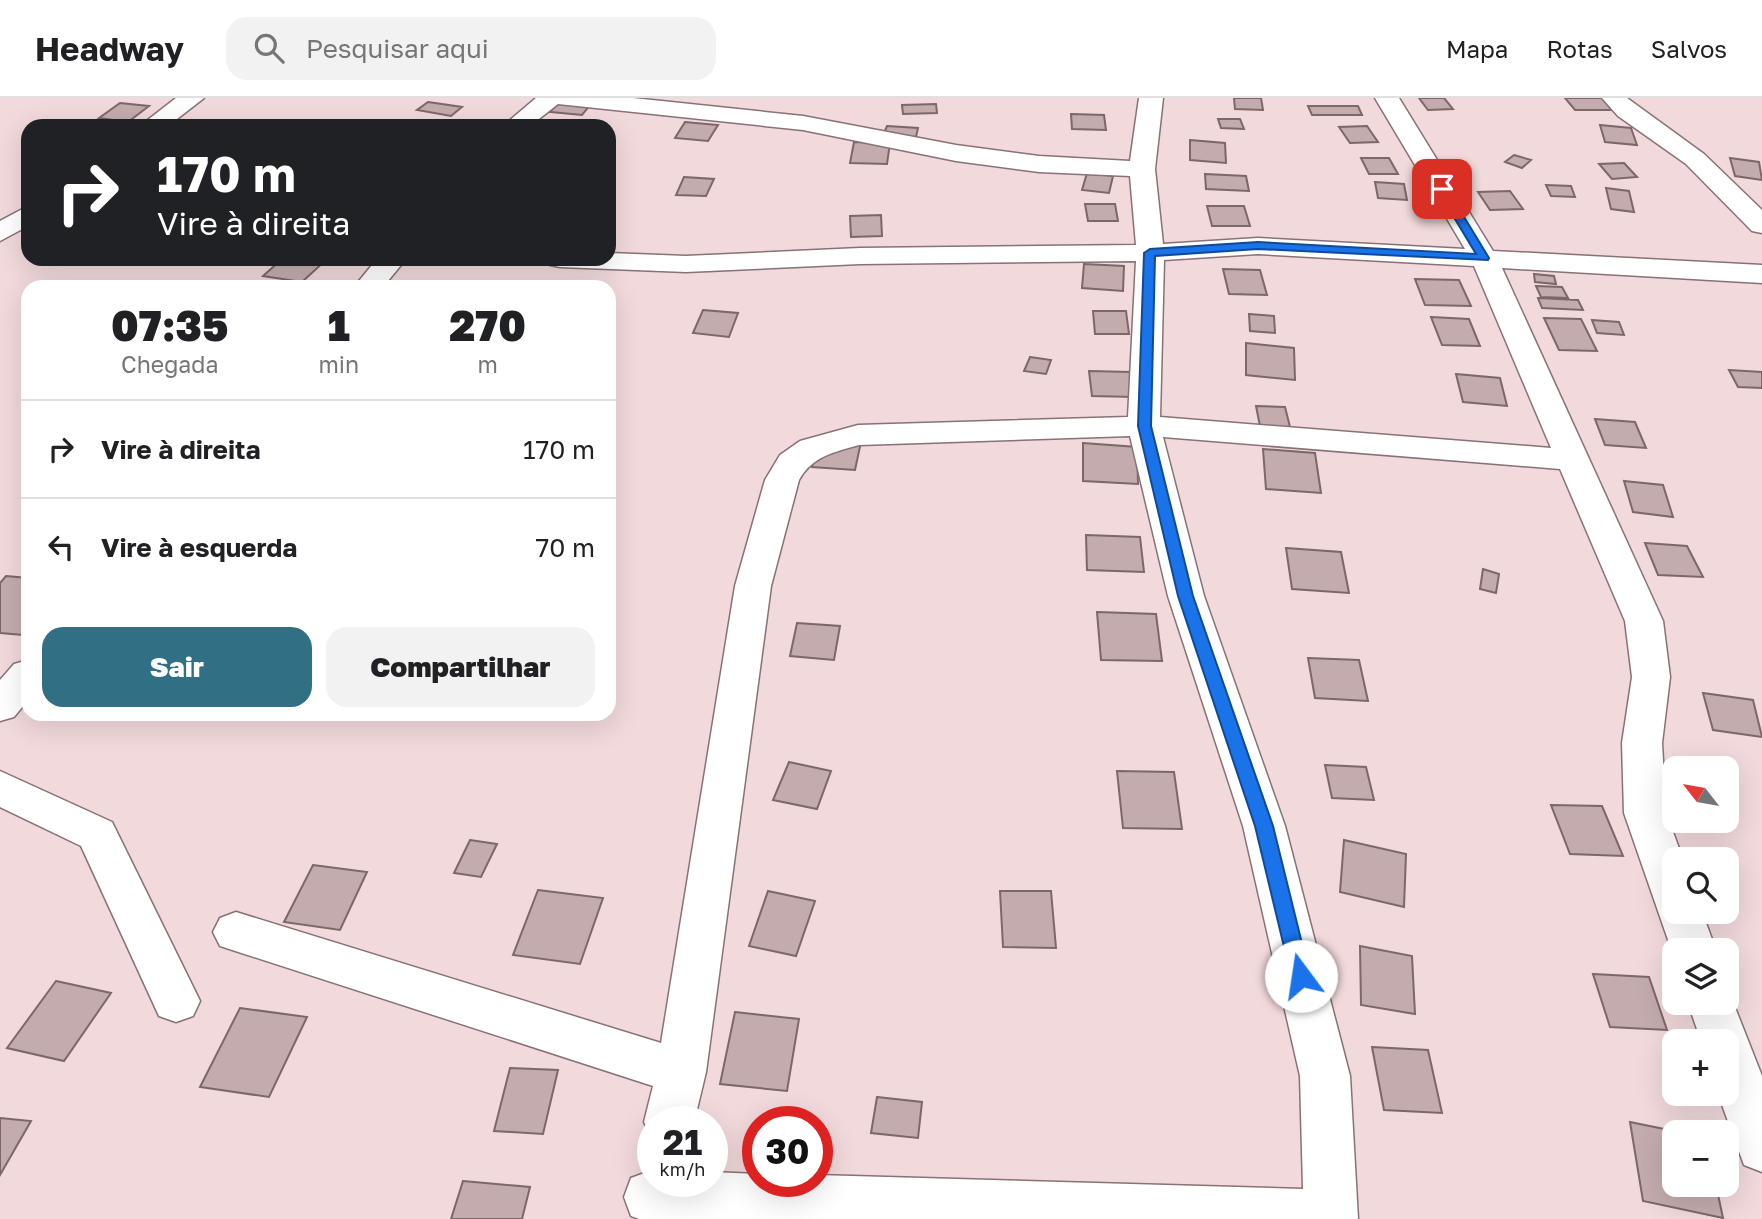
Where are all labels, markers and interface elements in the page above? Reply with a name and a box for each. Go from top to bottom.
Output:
search box [226,17,716,80]
text: Headway [35,29,184,68]
icon: search [250,29,288,67]
text: Pesquisar aqui [306,33,489,64]
text: Mapa [1446,34,1508,63]
text: Rotas [1546,34,1613,63]
text: Salvos [1651,34,1727,63]
text: 170 m [157,144,296,203]
icon: right [42,147,133,238]
pin [1412,159,1472,219]
icon: arrive [1423,170,1461,208]
text: Vire à direita [157,204,350,242]
text: 07:35 [111,300,229,350]
text: 1 [328,300,350,350]
text: 270 [449,300,526,350]
text: Chegada [121,350,218,378]
text: min [319,350,359,378]
text: m [477,350,498,378]
icon: right [42,430,80,468]
text: Vire à direita [101,434,261,465]
text: 170 m [523,434,595,465]
icon: left [42,528,80,566]
text: Vire à esquerda [101,532,297,563]
text: 70 m [536,532,595,563]
button: Sair [42,627,312,707]
button: Compartilhar [326,627,595,707]
north arrow [1662,756,1740,833]
map controls [1662,756,1739,1197]
button: search [1662,847,1739,924]
button: layers [1662,938,1739,1015]
position arrow [1264,939,1338,1013]
button: + [1662,1029,1739,1106]
speed limit sign: 30 [742,1106,833,1197]
button: − [1662,1120,1739,1197]
text: 21 [663,1121,702,1163]
text: km/h [660,1158,705,1180]

